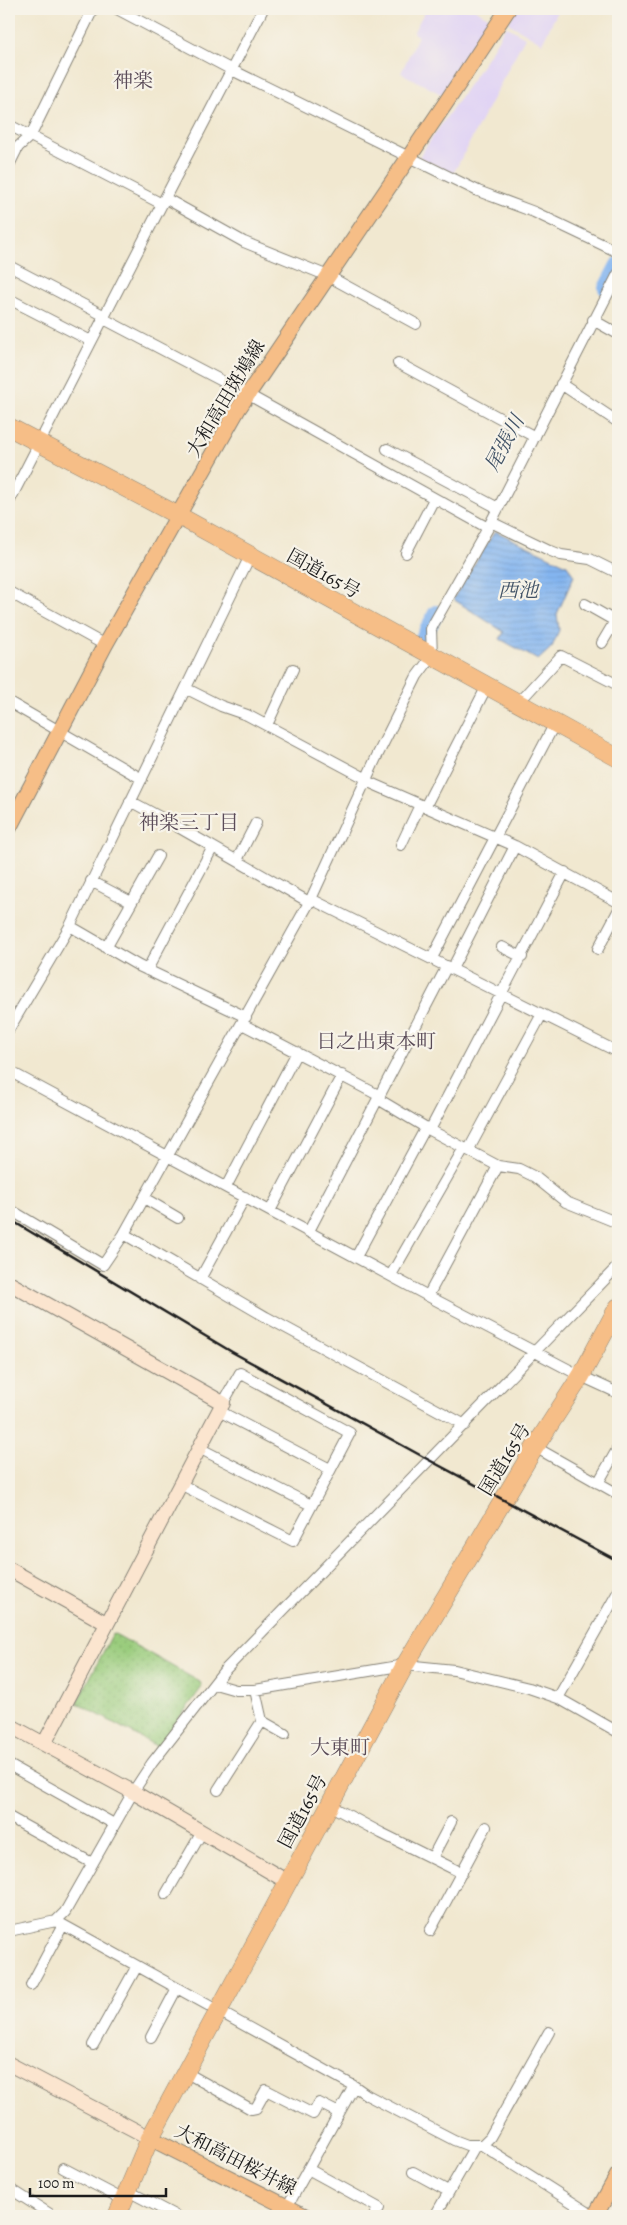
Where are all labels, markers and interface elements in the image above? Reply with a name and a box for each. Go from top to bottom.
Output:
district label: 神楽 [113,67,153,94]
street label: 大和高田斑鳩線 [180,335,271,462]
water label: 尾張川 [478,409,531,476]
street label: 国道165号 [282,543,365,605]
water label: 西池 [498,577,540,604]
district label: 神楽三丁目 [139,809,239,836]
district label: 日之出東本町 [316,1028,436,1055]
street label: 国道165号 [473,1418,537,1501]
district label: 大東町 [310,1734,370,1761]
street label: 国道165号 [273,1770,333,1853]
street label: 大和高田桜井線 [170,2118,301,2202]
scale bar [30,2165,166,2197]
text: 100 m [38,2173,75,2193]

